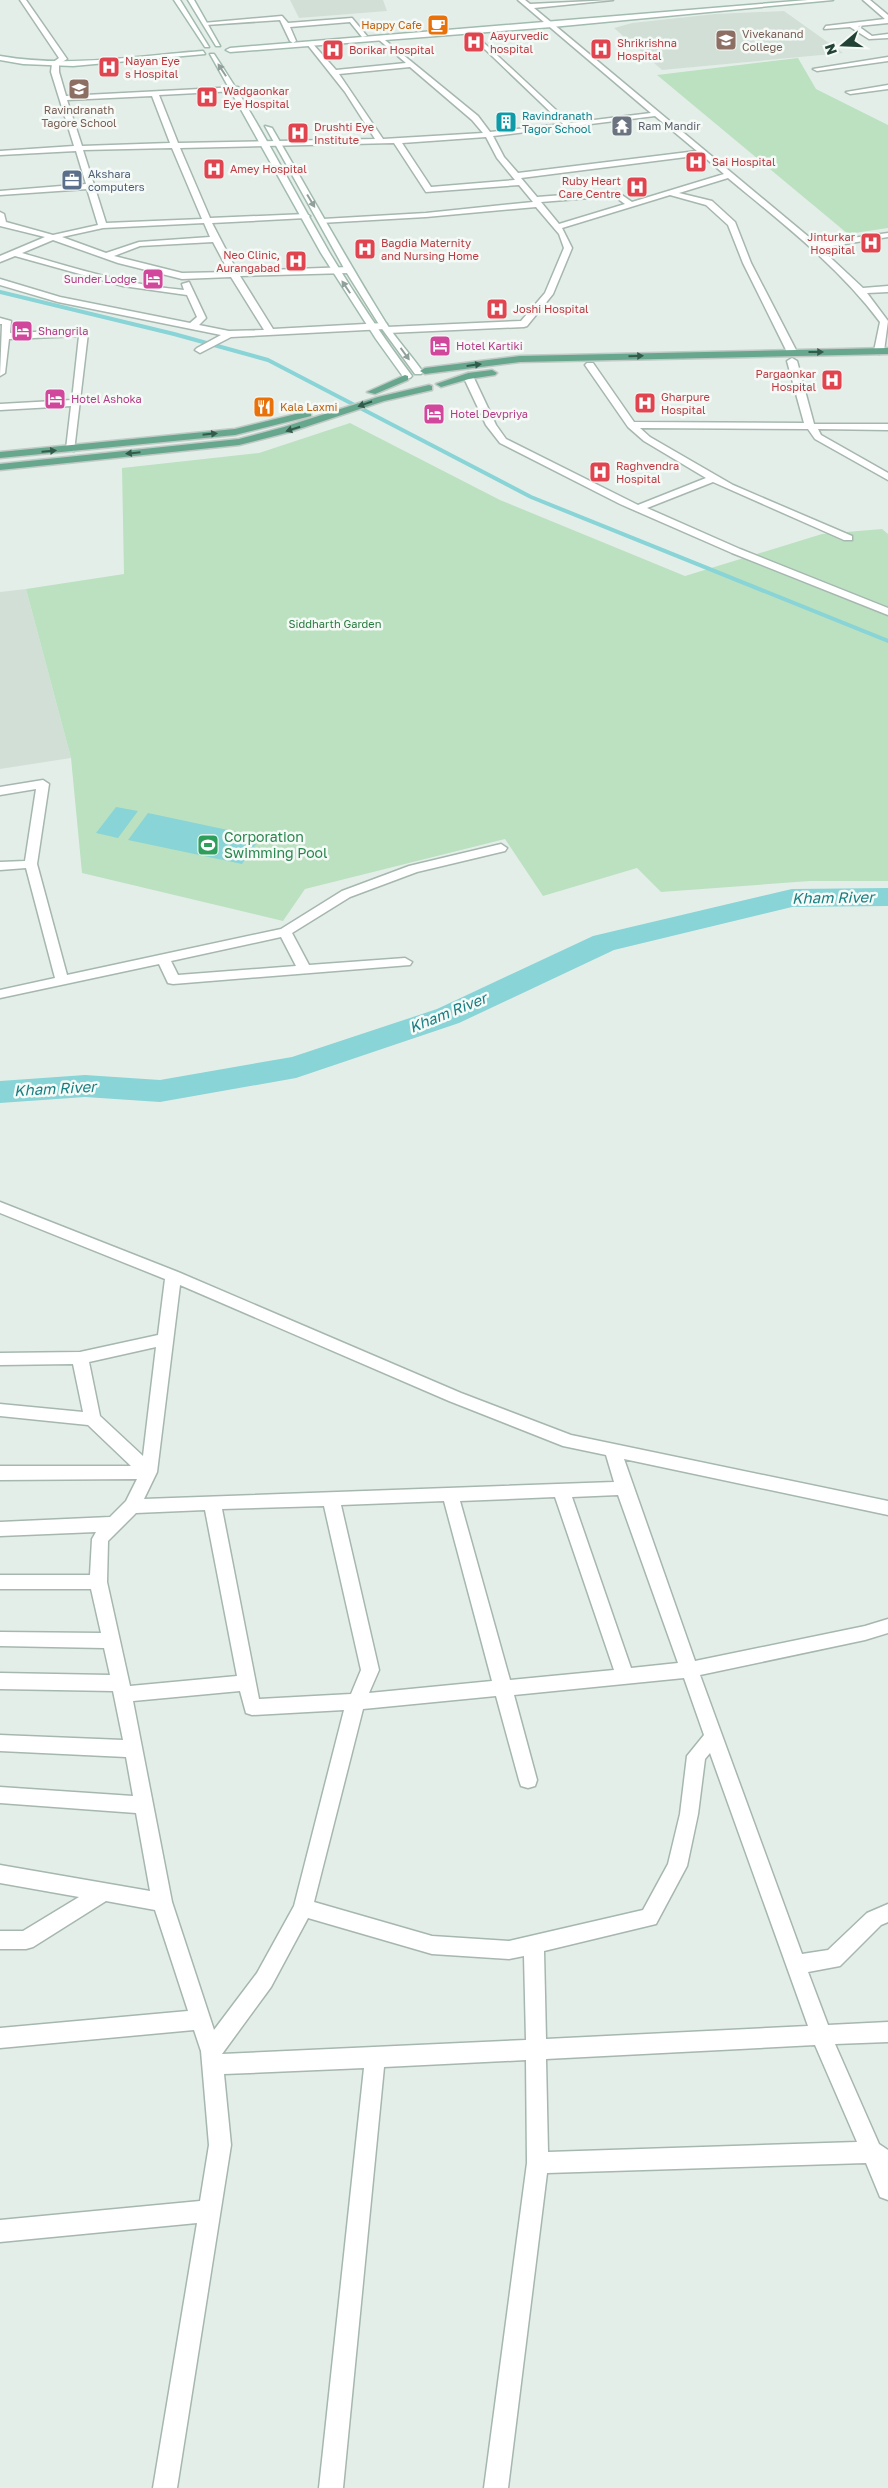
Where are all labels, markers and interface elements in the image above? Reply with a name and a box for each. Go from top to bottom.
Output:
cafe icon: Happy Cafe [426,13,450,37]
place label: Happy Cafe [361,18,422,31]
north arrow [818,20,868,70]
place label: Vivekanand College [742,27,803,53]
school or university icon: Vivekanand College [714,28,738,52]
place label: Aayurvedic hospital [490,29,549,55]
hospital icon: Aayurvedic hospital [462,30,486,54]
place label: Shrikrishna Hospital [617,36,677,62]
hospital icon: Shrikrishna Hospital [589,37,613,61]
hospital icon: Borikar Hospital [321,38,345,62]
text: N [820,42,840,57]
place label: Borikar Hospital [349,43,435,56]
place label: Nayan Eye s Hospital [125,54,180,80]
hospital icon: Nayan Eye s Hospital [97,55,121,79]
one-way arrow [217,63,227,76]
school or university icon: Ravindranath Tagore School [67,77,91,101]
place label: Wadgaonkar Eye Hospital [223,84,290,110]
hospital icon: Wadgaonkar Eye Hospital [195,85,219,109]
place label: Ravindranath Tagore School [41,103,117,129]
place label: Ravindranath Tagor School [522,109,592,135]
building icon: Ravindranath Tagor School [494,110,518,134]
temple icon: Ram Mandir [610,114,634,138]
place label: Ram Mandir [638,119,701,132]
place label: Drushti Eye Institute [314,120,374,146]
hospital icon: Drushti Eye Institute [286,121,310,145]
hospital icon: Sai Hospital [684,150,708,174]
place label: Sai Hospital [712,155,776,168]
hospital icon: Amey Hospital [202,157,226,181]
place label: Amey Hospital [230,162,307,175]
place label: Akshara computers [88,167,145,193]
office icon: Akshara computers [60,168,84,192]
place label: Ruby Heart Care Centre [559,174,621,200]
hospital icon: Ruby Heart Care Centre [625,175,649,199]
one-way arrow [307,194,316,207]
place label: Jinturkar Hospital [807,230,856,256]
hospital icon: Jinturkar Hospital [859,231,883,255]
place label: Bagdia Maternity and Nursing Home [381,236,479,262]
hospital icon: Bagdia Maternity and Nursing Home [353,237,377,261]
place label: Neo Clinic, Aurangabad [216,248,280,274]
hospital icon: Neo Clinic, Aurangabad [284,249,308,273]
hotel icon: Sunder Lodge [141,267,165,291]
place label: Sunder Lodge [64,272,137,285]
one-way arrow [341,280,350,294]
hospital icon: Joshi Hospital [485,297,509,321]
place label: Joshi Hospital [513,302,589,315]
hotel icon: Shangrila [10,319,34,343]
place label: Shangrila [38,324,89,337]
hotel icon: Hotel Kartiki [428,334,452,358]
place label: Hotel Kartiki [456,339,523,352]
one-way arrow [400,347,410,361]
one-way arrow [808,347,824,355]
one-way arrow [628,351,644,359]
one-way arrow [466,361,482,369]
place label: Pargaonkar Hospital [756,367,817,393]
hospital icon: Pargaonkar Hospital [820,368,844,392]
hotel icon: Hotel Ashoka [43,387,67,411]
place label: Gharpure Hospital [661,390,710,416]
hospital icon: Gharpure Hospital [633,391,657,415]
place label: Hotel Ashoka [71,392,142,405]
restaurant icon: Kala Laxmi [252,395,276,419]
place label: Kala Laxmi [280,400,338,413]
one-way arrow [357,401,372,409]
hotel icon: Hotel Devpriya [422,402,446,426]
place label: Hotel Devpriya [450,407,528,420]
one-way arrow [286,425,301,433]
one-way arrow [203,430,219,438]
one-way arrow [41,446,57,454]
one-way arrow [125,450,141,458]
place label: Raghvendra Hospital [616,459,679,485]
hospital icon: Raghvendra Hospital [588,460,612,484]
park label: Siddharth Garden [289,617,381,630]
place label: Corporation Swimming Pool [224,828,327,861]
sports icon: Corporation Swimming Pool [196,833,220,857]
water label: Kham River [792,887,876,907]
water label: Kham River [406,988,491,1036]
water label: Kham River [14,1077,98,1099]

